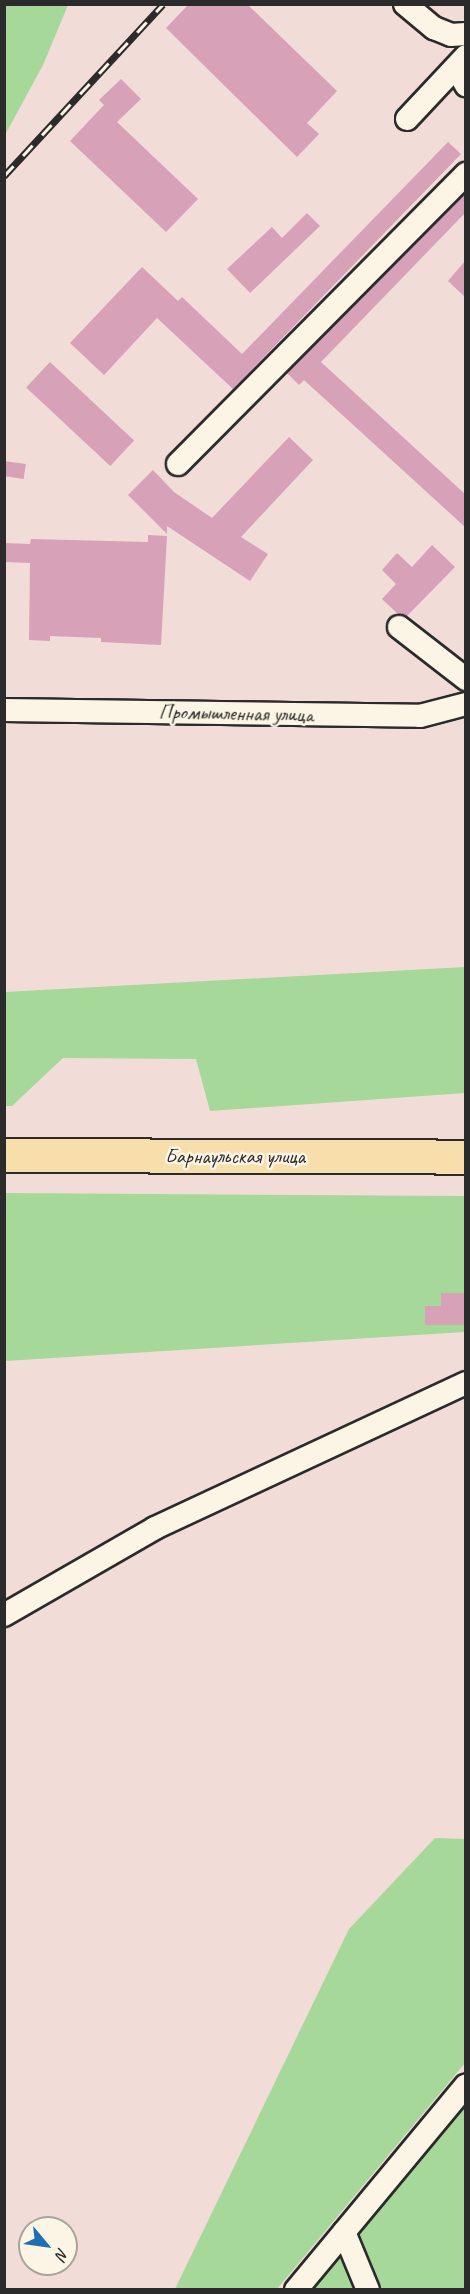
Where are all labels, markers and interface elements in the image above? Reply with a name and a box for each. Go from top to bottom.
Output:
street label: Промышленная улица [158,699,314,727]
street label: Барнаульская улица [164,1143,306,1169]
north arrow [18,2216,78,2276]
text: N [51,2245,73,2263]

